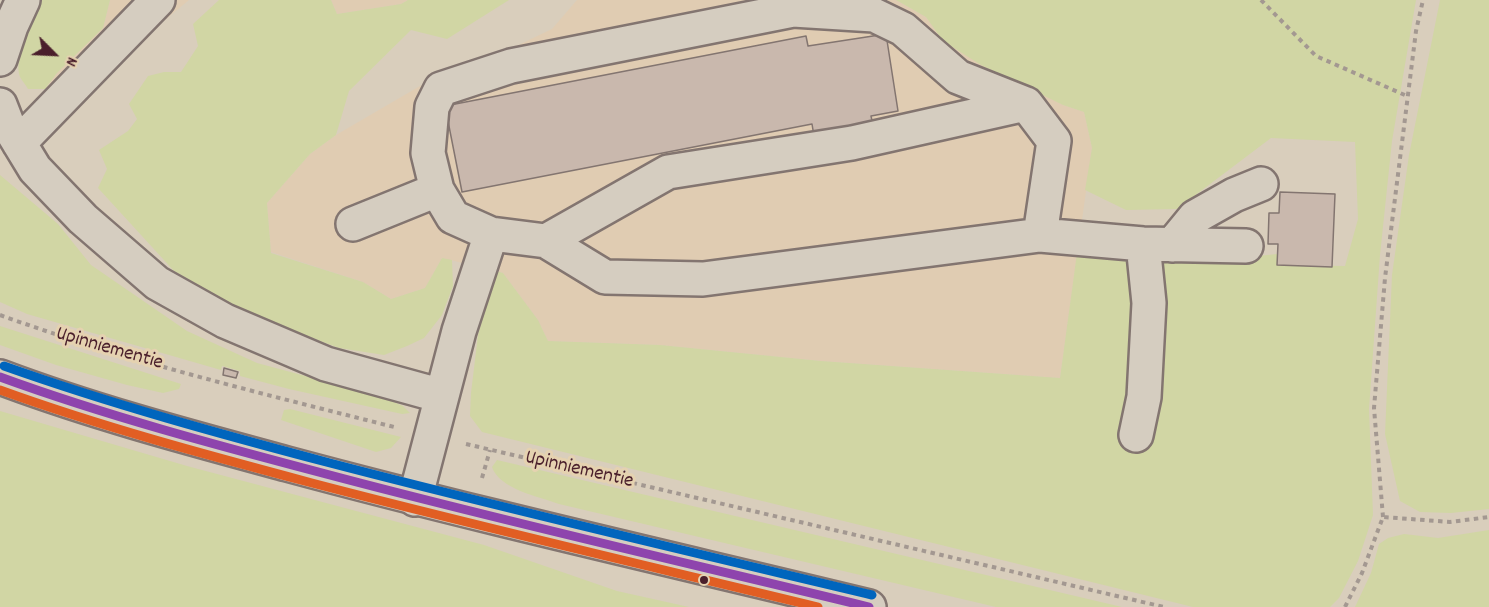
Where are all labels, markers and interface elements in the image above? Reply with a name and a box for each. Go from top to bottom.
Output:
north arrow [24,24,84,84]
text: N [59,53,83,70]
street label: Upinniementie [52,323,166,377]
street label: Upinniementie [522,446,636,496]
unlabelled marker [698,574,710,586]

